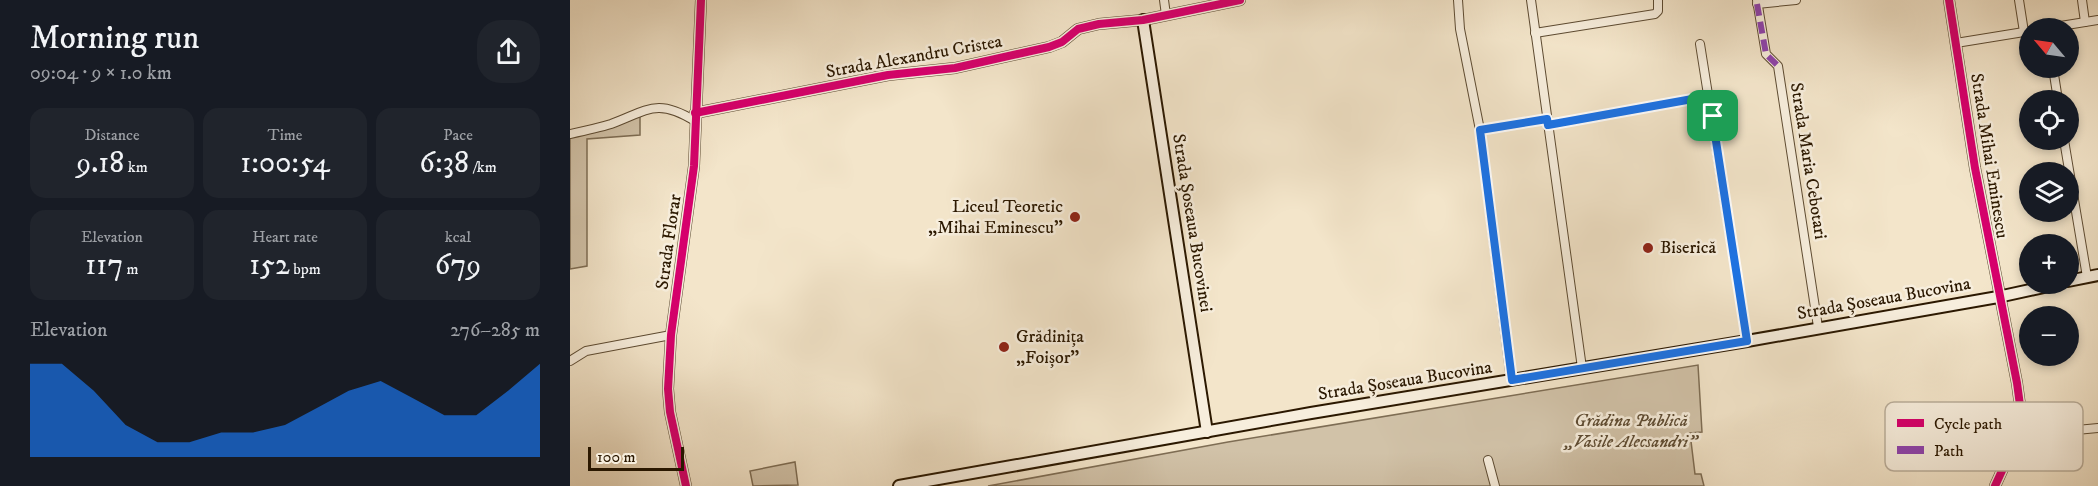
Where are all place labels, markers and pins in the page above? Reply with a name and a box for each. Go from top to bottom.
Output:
pin [1687,90,1738,141]
place label: Liceul Teoretic „Mihai Eminescu” [928,196,1063,239]
marker: Liceul Teoretic „Mihai Eminescu” [1068,210,1082,224]
place label: Biserică [1660,237,1716,259]
marker: Biserică [1641,241,1655,255]
place label: Grădinița „Foișor” [1016,326,1084,369]
marker: Grădinița „Foișor” [997,340,1011,354]

